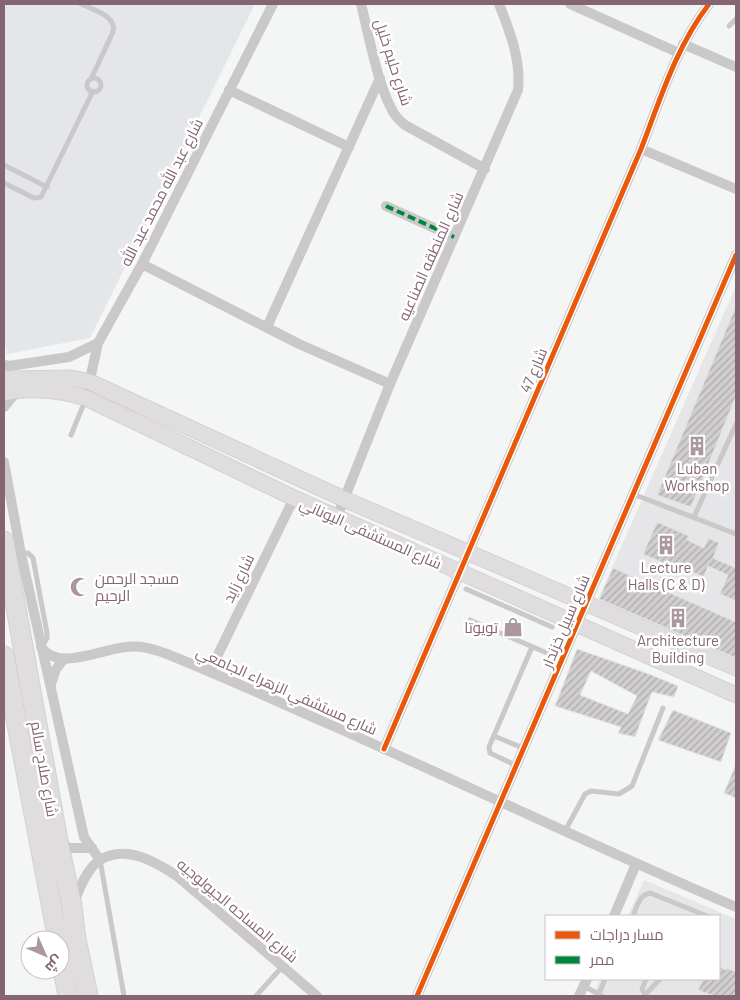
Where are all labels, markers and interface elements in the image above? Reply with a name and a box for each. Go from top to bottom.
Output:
street label: شارع حليم خليل [369,16,416,109]
street label: شارع عبد الله محمد عبد الله [116,115,209,270]
street label: شارع المنطقه الصناعيه [394,189,469,324]
street label: شارع 47 [516,345,553,396]
building icon: Luban Workshop [686,435,708,457]
place label: Luban Workshop [664,459,730,494]
street label: شارع المستشفى اليوناني [296,494,445,576]
building icon: Lecture Halls (C & D) [655,534,677,556]
street label: شارع زايد [218,551,260,607]
place label: Lecture Halls (C & D) [628,558,704,593]
place label: مسجد الرحمن الرحيم [95,569,179,606]
street label: شارع سبيل خزندار [537,572,596,672]
mosque icon: مسجد الرحمن الرحيم [69,576,91,598]
building icon: Architecture Building [667,607,689,629]
shop icon: تويوتا [502,616,524,638]
place label: تويوتا [464,618,498,637]
place label: Architecture Building [637,631,719,666]
street label: شارع مستشفي الزهراء الجامعي [192,642,380,742]
street label: شارع صلاح سالم [25,720,62,819]
street label: شارع المساحه الجيولوجيه [172,854,302,968]
legend [545,915,720,980]
text: مسار دراجات [590,925,664,944]
north arrow [20,930,70,980]
text: ممر [589,950,614,969]
text: ش [41,951,67,977]

